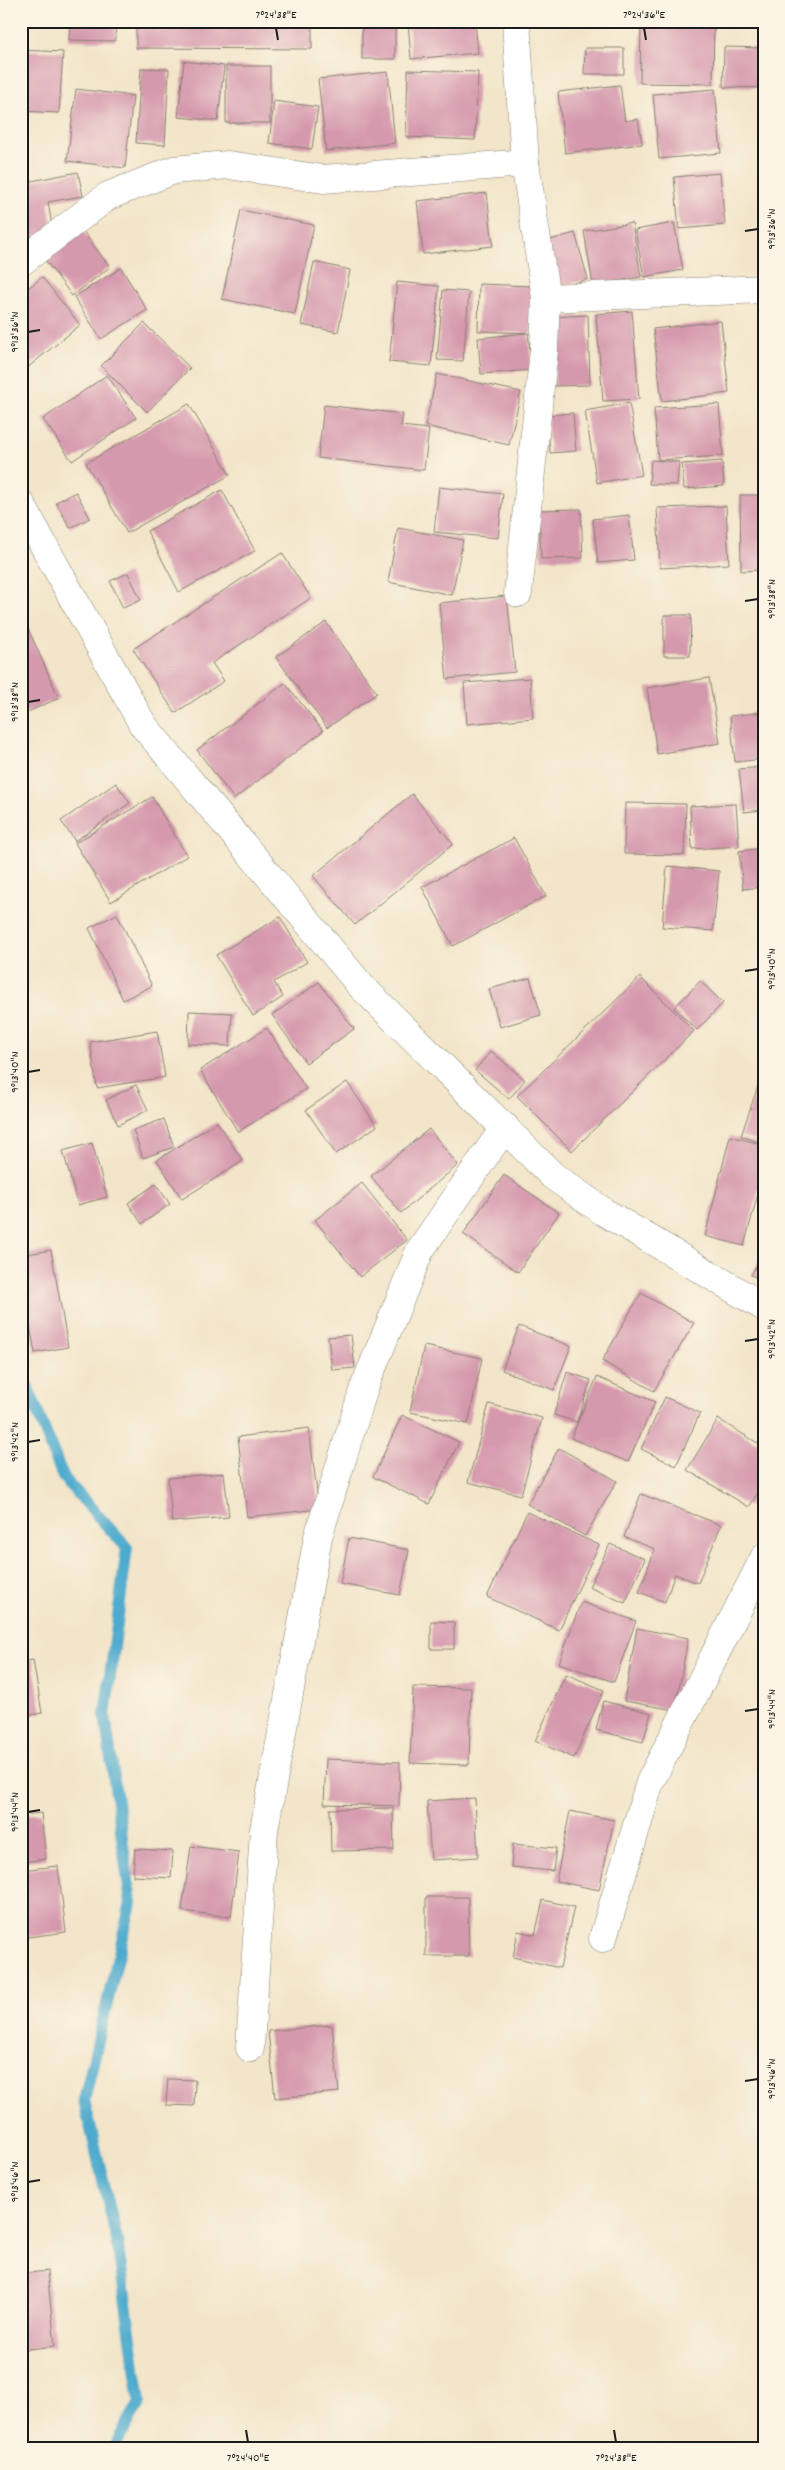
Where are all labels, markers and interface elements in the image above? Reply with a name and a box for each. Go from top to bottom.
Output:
text: 7°24'38"E [256,7,297,24]
text: 7°24'36"E [623,7,666,24]
text: 9°13'36"N [764,208,781,250]
text: 9°13'36"N [7,311,24,353]
text: 9°13'38"N [764,579,781,619]
text: 9°13'38"N [7,682,24,722]
text: 9°13'40"N [764,948,781,990]
text: 9°13'40"N [7,1051,24,1093]
text: 9°13'42"N [764,1319,781,1359]
text: 9°13'42"N [7,1422,24,1462]
text: 9°13'44"N [764,1689,781,1729]
text: 9°13'44"N [7,1792,24,1832]
text: 9°13'46"N [764,2059,781,2099]
text: 9°13'46"N [7,2162,24,2202]
text: 7°24'40"E [227,2450,270,2467]
text: 7°24'38"E [596,2450,637,2467]

